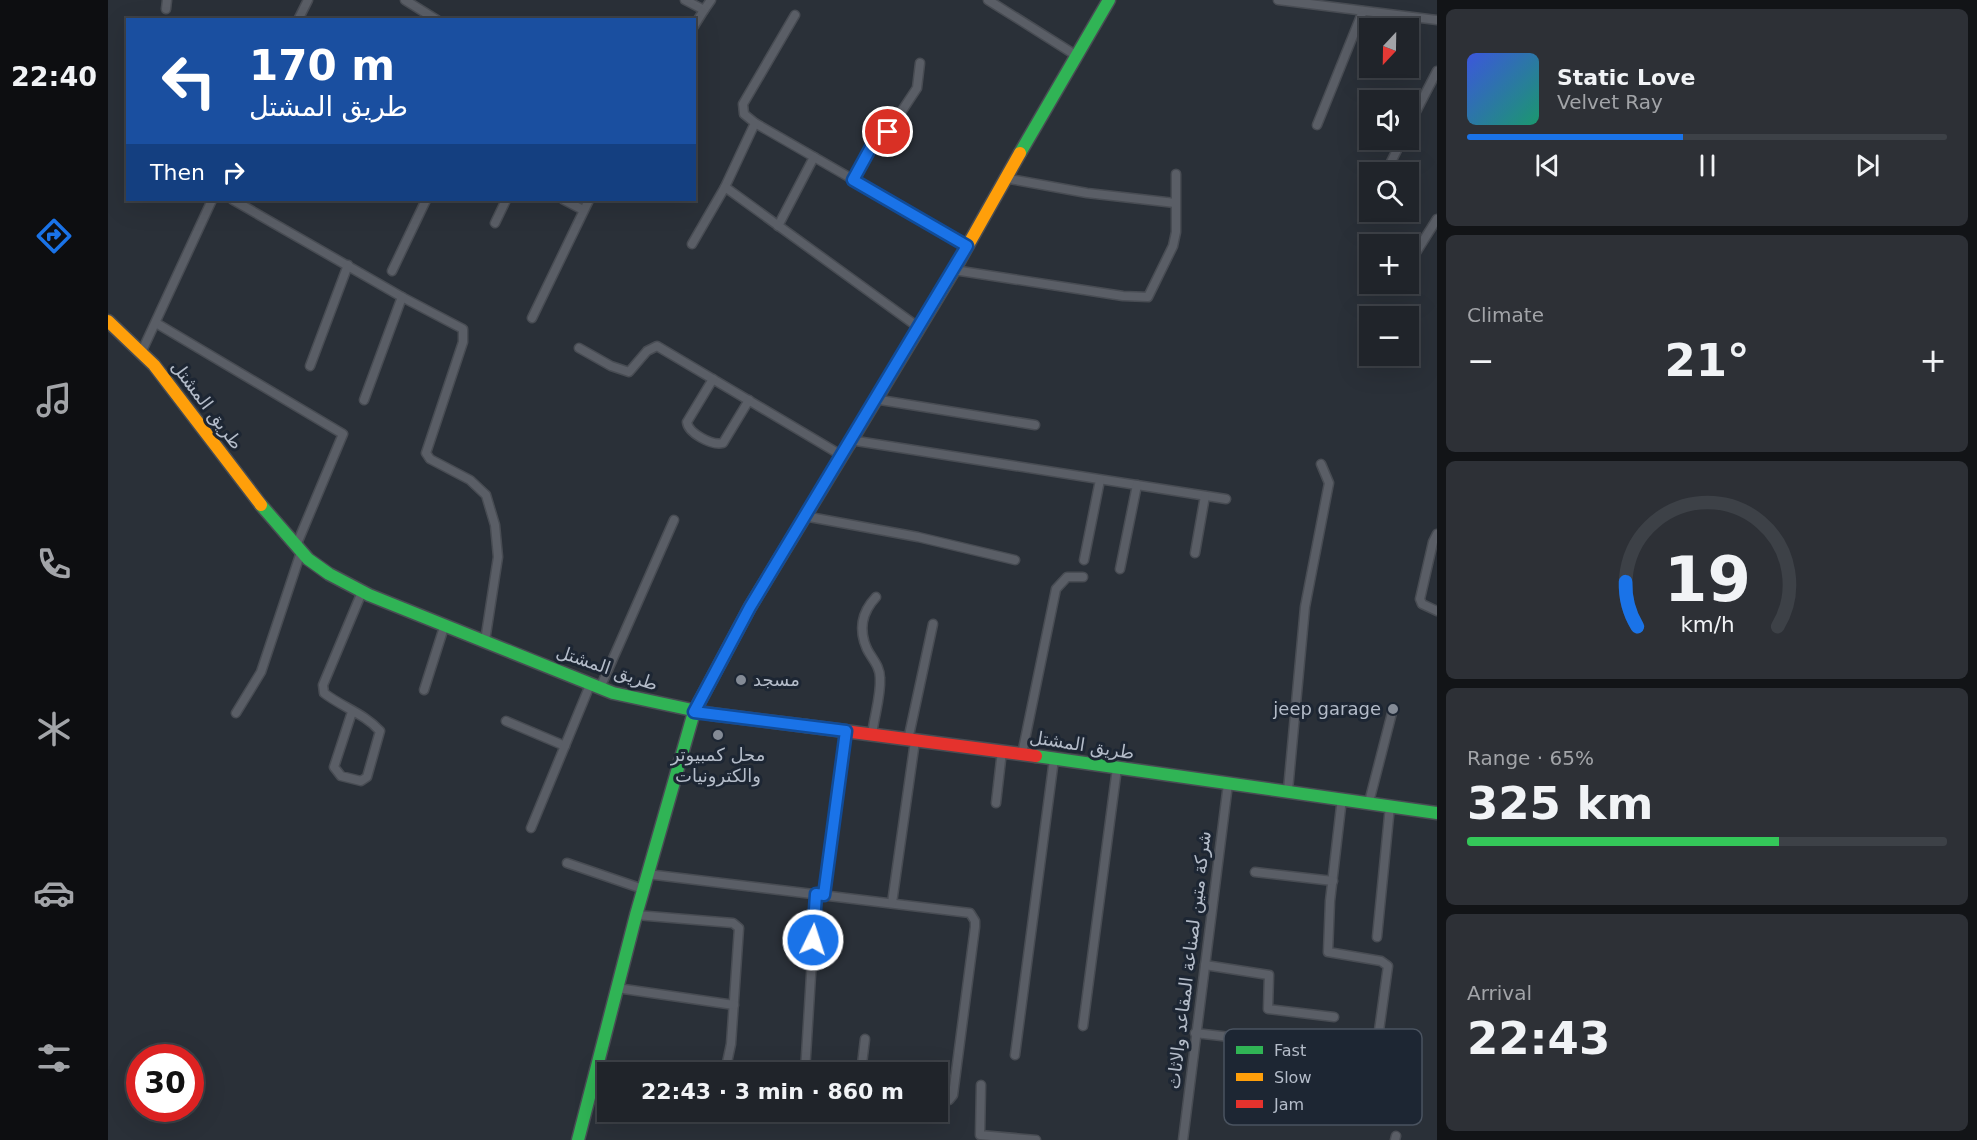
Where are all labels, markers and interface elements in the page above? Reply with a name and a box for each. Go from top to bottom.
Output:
north arrow [1359,18,1419,78]
map controls [1359,18,1419,366]
text: 170 m [249,41,395,90]
icon: left [150,42,228,120]
text: 22:40 [11,61,97,92]
text: Static Love [1557,65,1695,90]
button: sound [1359,90,1419,150]
text: Velvet Ray [1557,90,1663,114]
text: طريق المشتل [249,91,408,122]
pin [862,106,913,157]
icon: arrive [871,115,904,148]
icon: previous [1531,149,1564,182]
icon: pause [1691,149,1724,182]
icon: next [1851,149,1884,182]
icon: right [217,156,250,189]
text: Then [150,160,205,185]
button: search [1359,162,1419,222]
icon: directions [33,215,75,257]
button: + [1359,234,1419,294]
text: Climate [1467,303,1544,327]
button: − [1359,306,1419,366]
text: 21° [1664,334,1750,387]
text: − [1467,341,1495,380]
text: + [1919,341,1947,380]
street label: طريق المشتل [166,356,248,454]
icon: music [33,379,75,421]
icon: phone [33,543,75,585]
text: 19 [1664,543,1750,616]
text: km/h [1680,612,1734,637]
street label: طريق المشتل [553,640,661,696]
place label: مسجد [753,669,800,690]
marker: مسجد [734,673,748,687]
place label: jeep garage [1272,698,1381,719]
marker: jeep garage [1386,702,1400,716]
icon: climate [33,708,75,750]
street label: طريق المشتل [1028,726,1136,764]
marker: محل كمبيوتر والكترونيات [711,728,725,742]
place label: محل كمبيوتر والكترونيات [670,744,765,787]
text: Range · 65% [1467,746,1594,770]
text: 325 km [1467,777,1653,830]
street label: شركة متين لصناعة المقاعد والاثاث [1162,830,1216,1090]
icon: car [33,872,75,914]
position arrow [781,908,845,972]
text: Arrival [1467,981,1532,1005]
text: 22:43 [1467,1012,1610,1065]
legend [1224,1029,1422,1125]
icon: filters [33,1037,75,1079]
text: Fast [1274,1041,1306,1060]
speed limit sign: 30 [126,1044,204,1122]
text: Slow [1274,1068,1311,1087]
text: 22:43 · 3 min · 860 m [641,1079,904,1104]
text: Jam [1273,1095,1304,1114]

